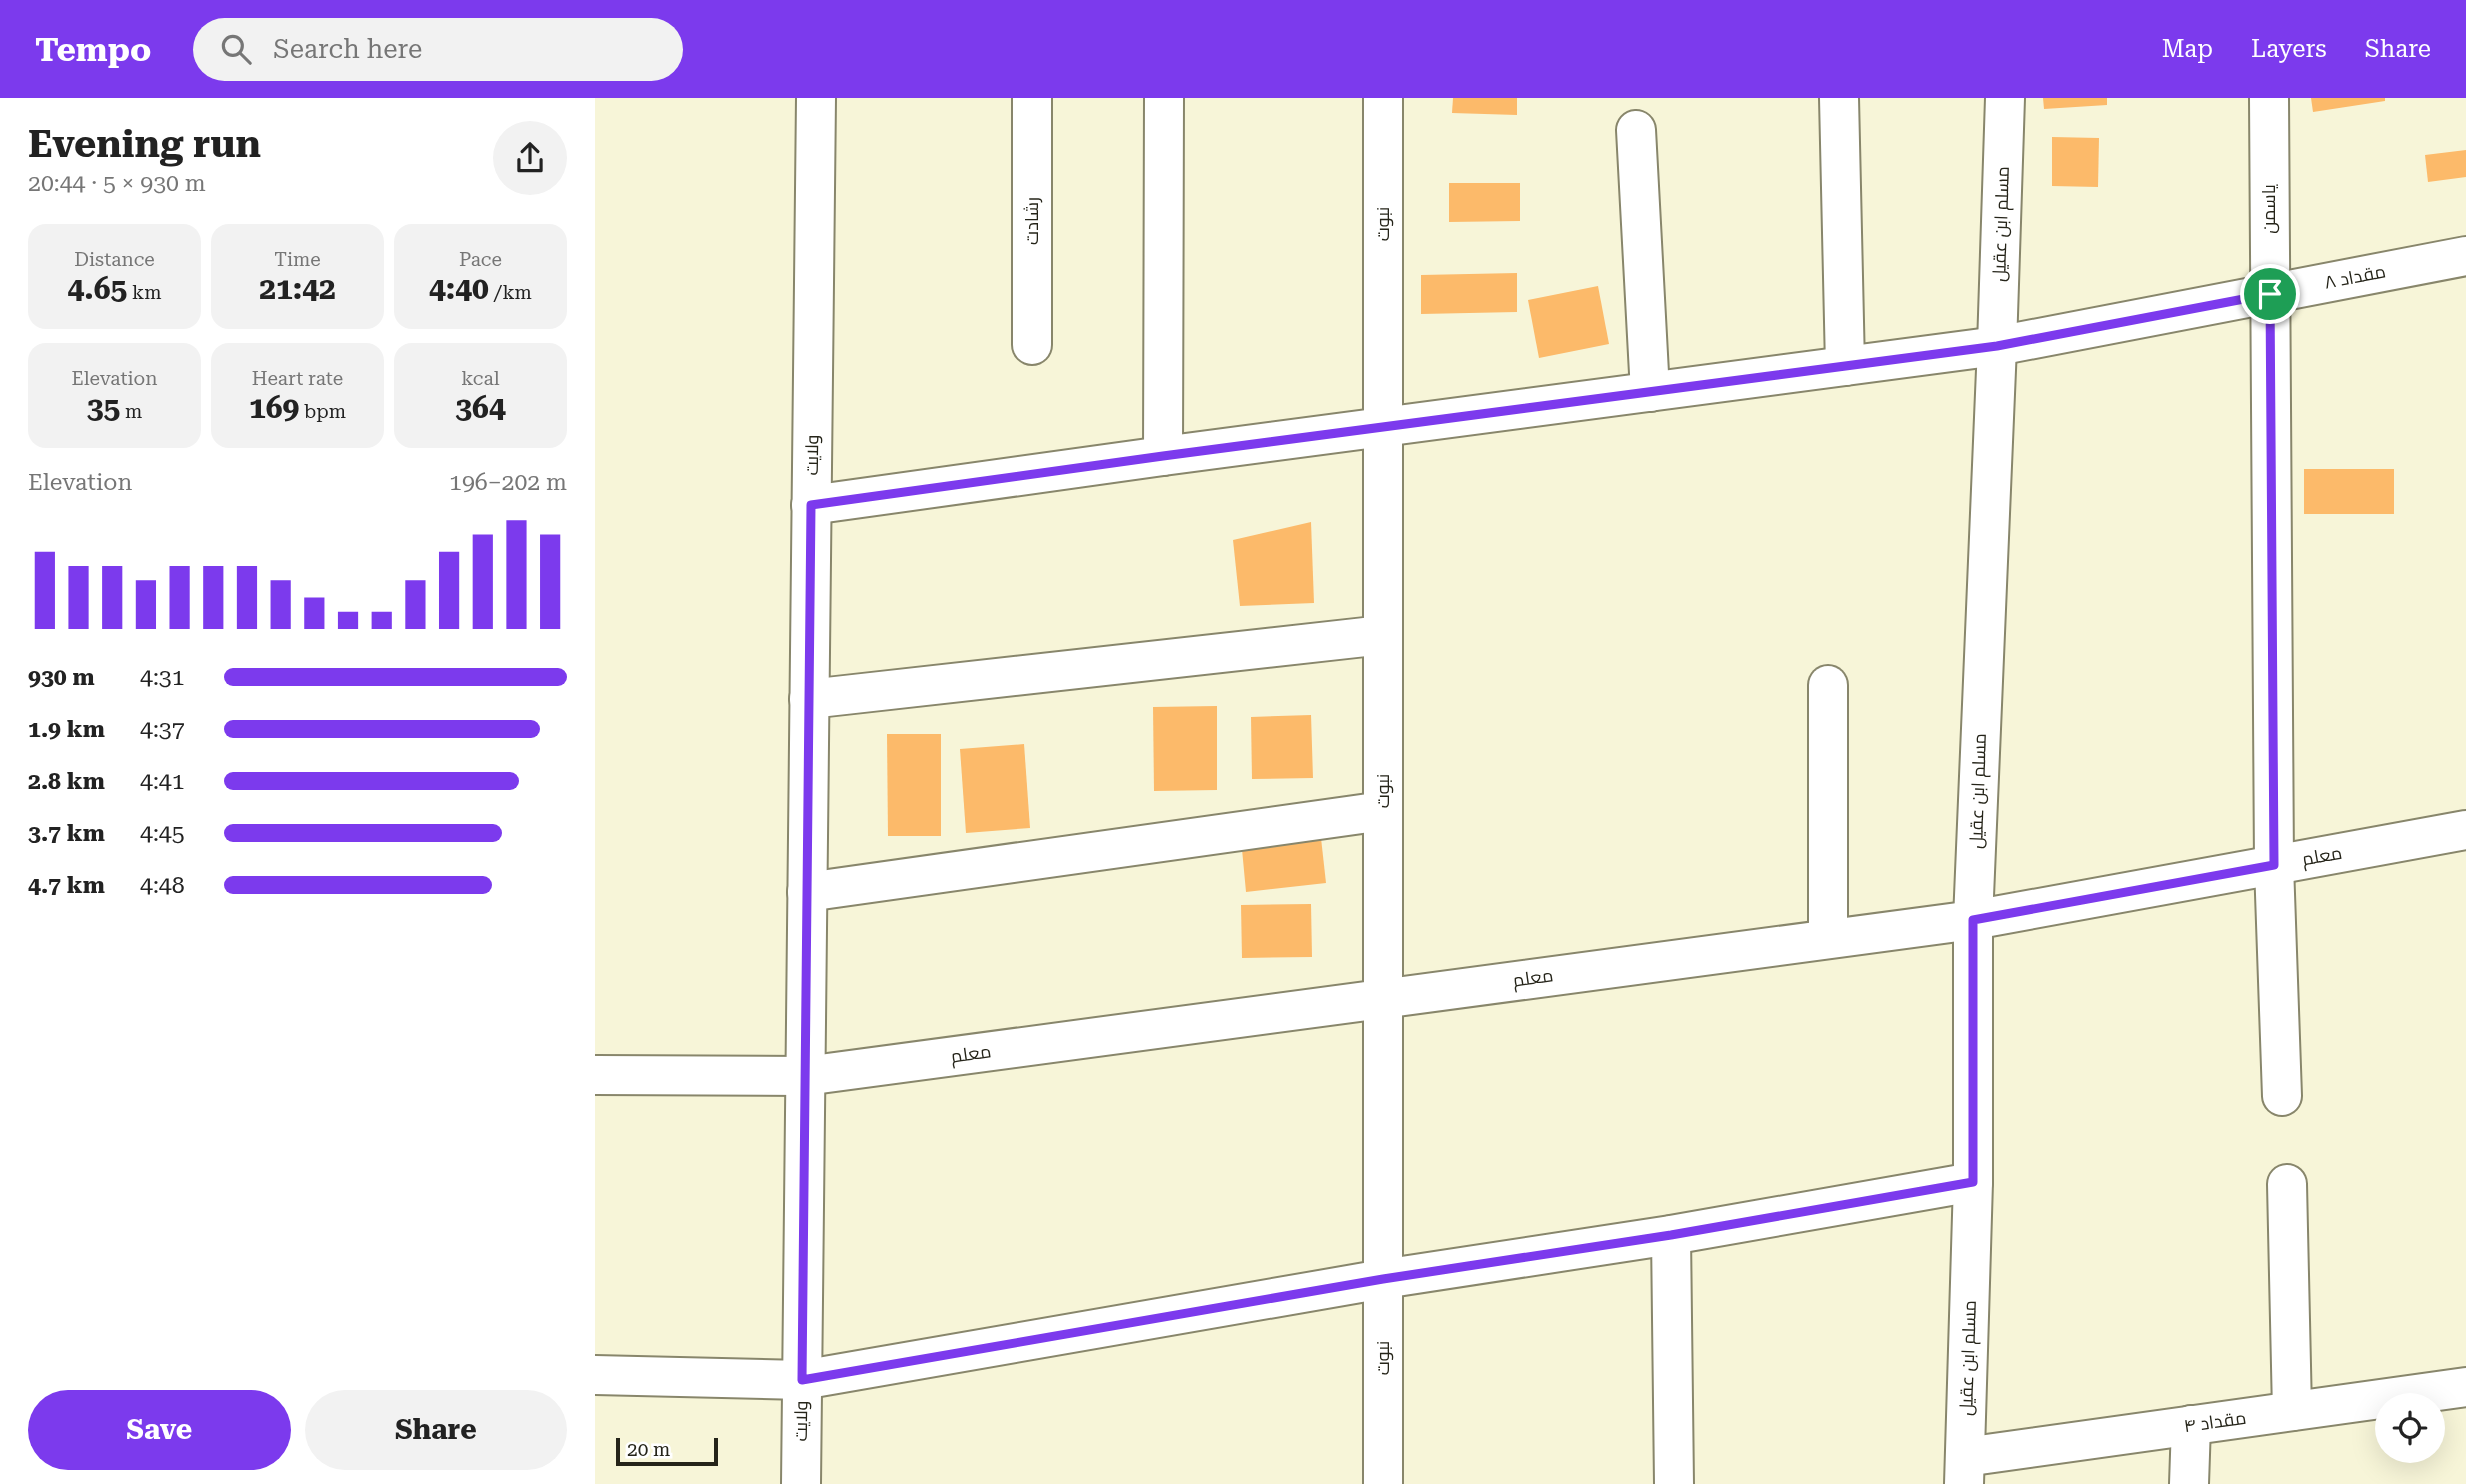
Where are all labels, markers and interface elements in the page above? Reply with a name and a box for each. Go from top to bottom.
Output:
search box [193,18,683,81]
text: Tempo [35,30,151,69]
icon: search [217,30,255,68]
text: Search here [273,34,422,64]
text: Map [2162,35,2213,63]
text: Layers [2251,35,2327,63]
text: Share [2365,35,2431,63]
button: share [493,121,567,195]
text: Evening run [28,122,261,166]
street label: مسلم ابن عقیل [1988,166,2015,282]
text: 20:44 · 5 × 930 m [28,170,206,197]
street label: یاسمن [2258,184,2280,234]
street label: رشادت [1021,197,1043,245]
street label: نبوت [1372,207,1394,241]
text: Distance [74,248,155,271]
text: Time [274,248,321,271]
text: Pace [459,248,502,271]
street label: مقداد ۸ [2322,260,2387,293]
pin [2240,264,2300,324]
text: 4.65 [67,271,127,306]
text: 21:42 [259,271,336,306]
text: 4:40 [429,271,489,306]
icon: arrive [2251,275,2289,313]
text: km [127,281,162,304]
text: /km [489,281,532,304]
text: Elevation [71,367,158,390]
text: Heart rate [252,367,343,390]
text: kcal [461,367,500,390]
text: 35 [87,390,120,425]
text: 169 [249,390,299,425]
text: 364 [455,390,506,425]
text: m [120,400,142,423]
text: bpm [299,400,346,423]
street label: ولایت [801,434,823,476]
text: Elevation [28,469,132,496]
text: 196–202 m [449,469,567,496]
text: 930 m [28,664,95,691]
text: 4:31 [140,664,185,691]
text: 1.9 km [28,716,105,743]
text: 4:37 [140,716,185,743]
street label: مسلم ابن عقیل [1965,733,1992,849]
text: 2.8 km [28,768,105,795]
text: 4:41 [140,768,185,795]
street label: نبوت [1372,774,1394,808]
text: 3.7 km [28,820,105,847]
text: 4:45 [140,820,185,847]
street label: معلم [2300,842,2344,871]
text: 4.7 km [28,872,105,899]
text: 4:48 [140,872,185,899]
street label: معلم [1511,964,1555,993]
street label: معلم [949,1040,993,1069]
street label: مسلم ابن عقیل [1955,1300,1982,1416]
street label: نبوت [1372,1341,1394,1375]
button: Save [28,1390,291,1470]
button: Share [305,1390,567,1470]
map controls [2375,1393,2445,1463]
button: locate [2375,1393,2445,1463]
street label: ولایت [790,1400,812,1442]
street label: مقداد ۴ [2182,1407,2247,1436]
scale bar [616,1435,717,1467]
text: 20 m [627,1438,670,1461]

